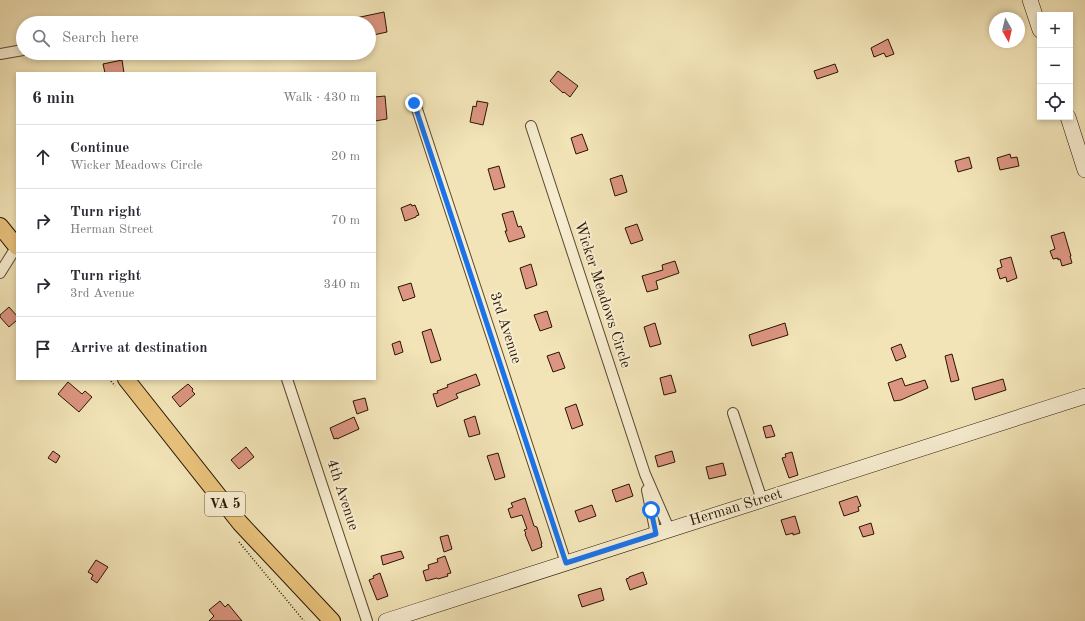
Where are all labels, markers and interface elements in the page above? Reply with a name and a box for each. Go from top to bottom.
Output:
north arrow [989,12,1025,48]
map controls [1037,12,1073,120]
button: + [1037,12,1073,48]
search box [16,16,376,60]
icon: search [30,27,52,49]
text: Search here [62,31,139,46]
button: − [1037,48,1073,84]
button: locate [1037,84,1073,120]
text: 6 min [32,90,75,107]
text: Walk · 430 m [283,91,360,104]
route end [405,94,423,112]
text: Continue [70,141,129,156]
icon: ahead [32,146,54,168]
text: 20 m [331,150,360,163]
text: Wicker Meadows Circle [70,159,203,172]
text: Turn right [70,205,141,220]
icon: right [32,210,54,232]
text: 70 m [331,214,360,227]
street label: Wicker Meadows Circle [571,220,633,370]
text: Herman Street [70,223,153,236]
text: Turn right [70,269,141,284]
icon: right [32,274,54,296]
text: 340 m [323,278,360,291]
text: 3rd Avenue [70,287,135,300]
street label: 3rd Avenue [486,290,524,366]
icon: arrive [32,338,54,360]
text: Arrive at destination [70,341,208,356]
street label: 4th Avenue [323,458,361,533]
street label: Herman Street [688,487,784,529]
road number: VA 5 [205,492,245,516]
route start [642,501,660,519]

